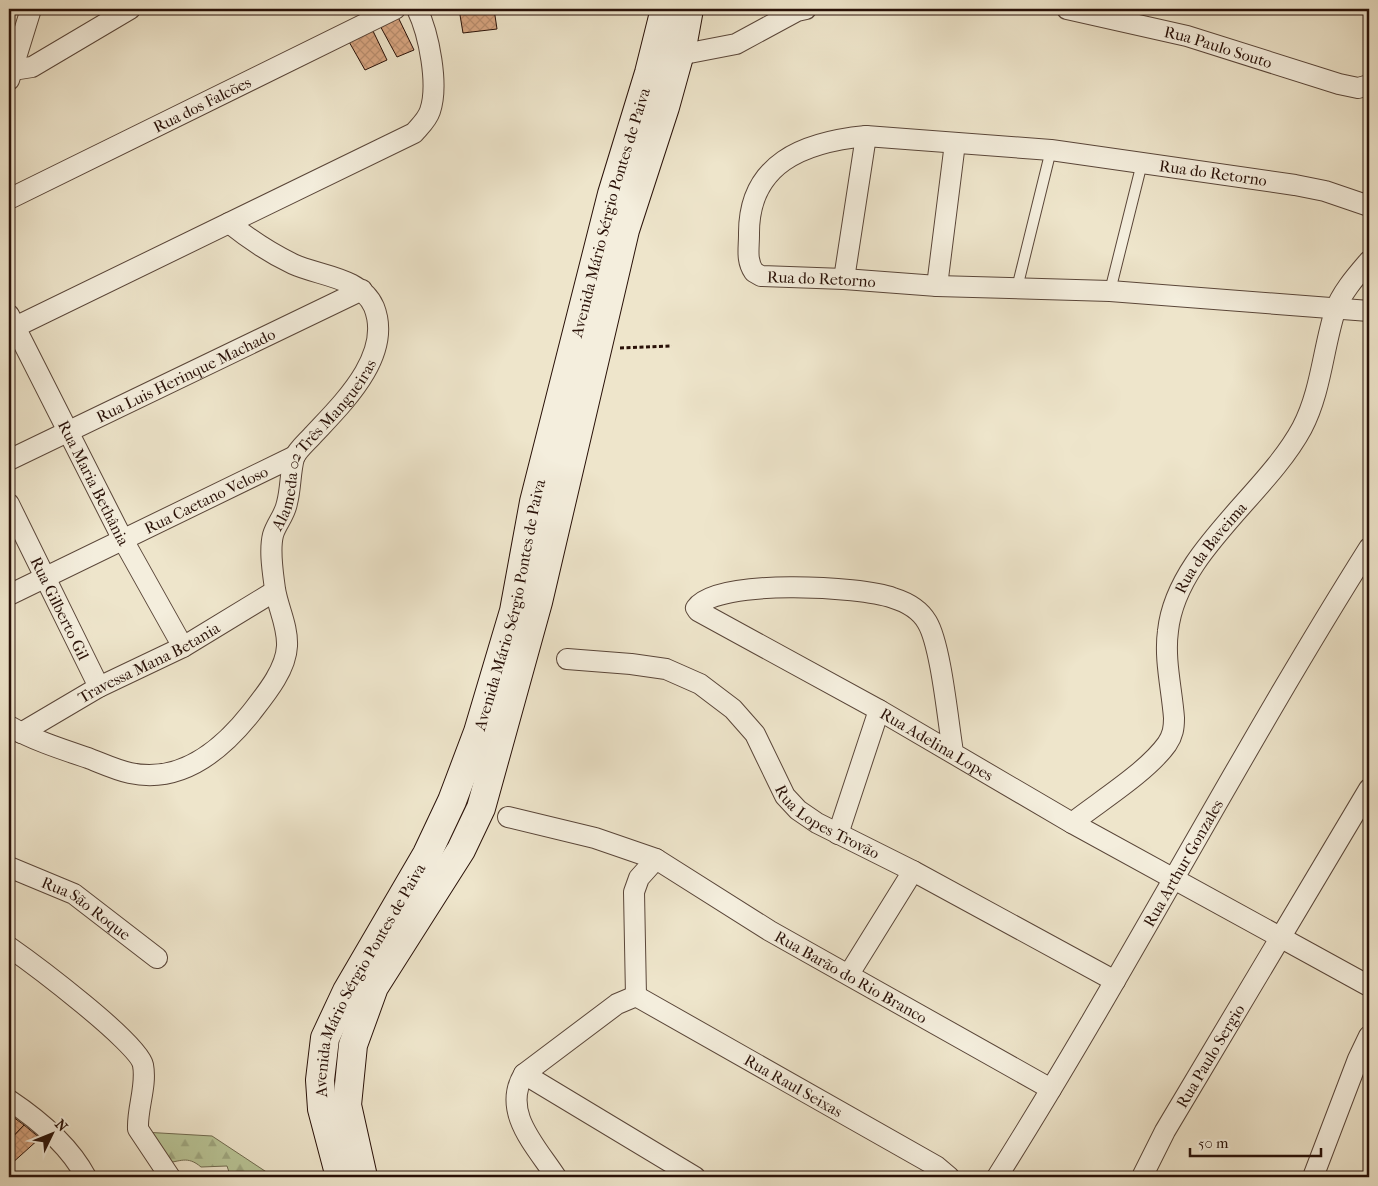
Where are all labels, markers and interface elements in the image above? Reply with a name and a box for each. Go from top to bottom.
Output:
street label: Rua Paulo Souto [1162,22,1275,72]
street label: Rua dos Falcões [150,72,254,136]
street label: Avenida Mário Sérgio Pontes de Paiva [566,85,654,340]
street label: Rua do Retorno [1158,156,1268,190]
street label: Rua do Retorno [767,267,876,291]
street label: Rua Luis Herinque Machado [93,324,278,426]
street label: Alameda 02 Três Mangueiras [266,356,380,534]
street label: Rua Maria Bethânia [54,417,134,549]
street label: Rua Caetano Veloso [141,461,271,537]
street label: Avenida Mário Sérgio Pontes de Paiva [469,476,549,733]
street label: Rua da Baveima [1170,497,1251,596]
street label: Rua Gilberto Gil [27,553,94,663]
street label: Travessa Mana Betania [74,617,223,707]
street label: Rua Adelina Lopes [877,703,997,785]
street label: Rua Lopes Trovão [771,781,883,862]
street label: Rua Arthur Gonzales [1139,796,1227,930]
street label: Avenida Mário Sérgio Pontes de Paiva [310,859,429,1099]
street label: Rua São Roque [39,872,135,944]
street label: Rua Barão do Rio Branco [772,926,931,1027]
street label: Rua Paulo Sergio [1172,1001,1248,1111]
street label: Rua Raul Seixas [741,1050,846,1121]
north arrow [28,1108,78,1158]
text: N [51,1116,71,1135]
scale bar [1190,1126,1322,1158]
text: 50 m [1198,1134,1229,1152]

